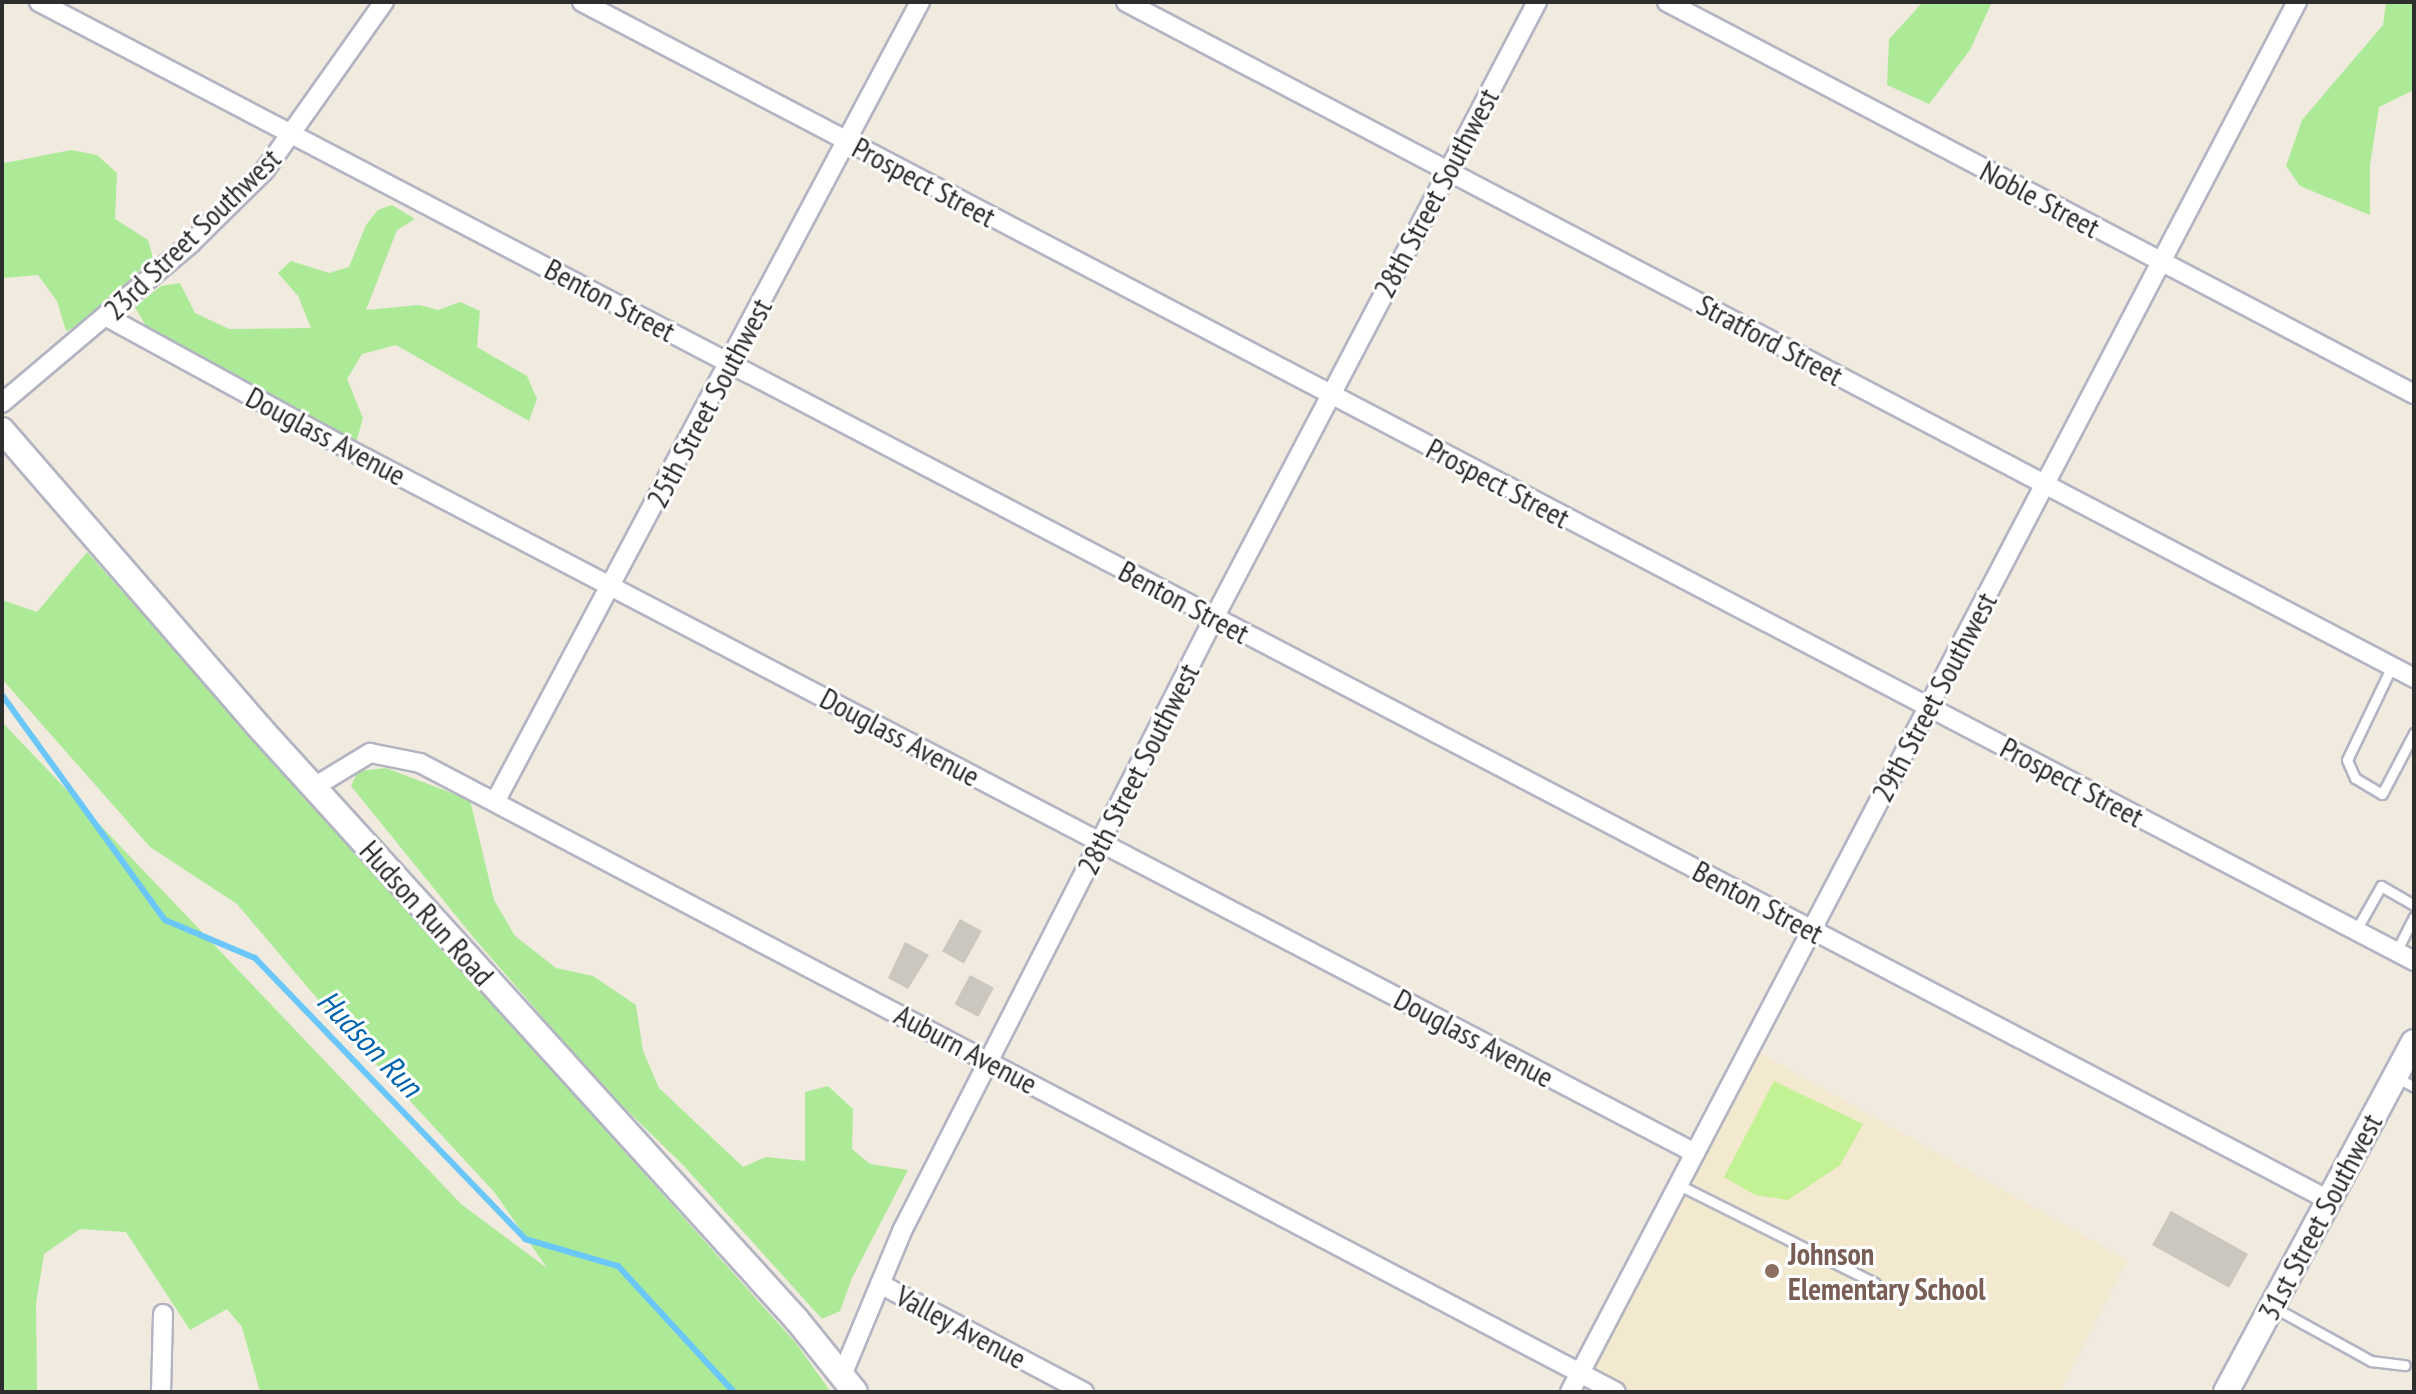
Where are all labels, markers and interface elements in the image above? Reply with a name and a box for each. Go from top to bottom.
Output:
street label: 28th Street Southwest [1366,82,1506,304]
street label: Prospect Street [846,129,1002,235]
street label: 23rd Street Southwest [96,141,288,327]
street label: Noble Street [1974,153,2106,245]
street label: Benton Street [539,251,681,349]
street label: Stratford Street [1691,287,1849,393]
street label: 25th Street Southwest [639,292,779,514]
street label: Douglass Avenue [240,379,412,493]
street label: Prospect Street [1420,430,1576,536]
street label: Benton Street [1113,553,1255,651]
street label: 29th Street Southwest [1864,586,2004,808]
street label: 28th Street Southwest [1069,658,1207,880]
street label: Douglass Avenue [814,680,986,794]
street label: Prospect Street [1994,729,2150,835]
street label: Hudson Run Road [352,833,502,993]
street label: Benton Street [1687,853,1829,951]
street label: Douglass Avenue [1388,981,1560,1095]
water label: Hudson Run [310,982,430,1104]
street label: Auburn Avenue [888,996,1044,1102]
street label: 31st Street Southwest [2250,1108,2390,1326]
place label: Johnson Elementary School [1788,1236,1986,1306]
marker: Johnson Elementary School [1763,1262,1781,1280]
street label: Valley Avenue [889,1277,1033,1377]

